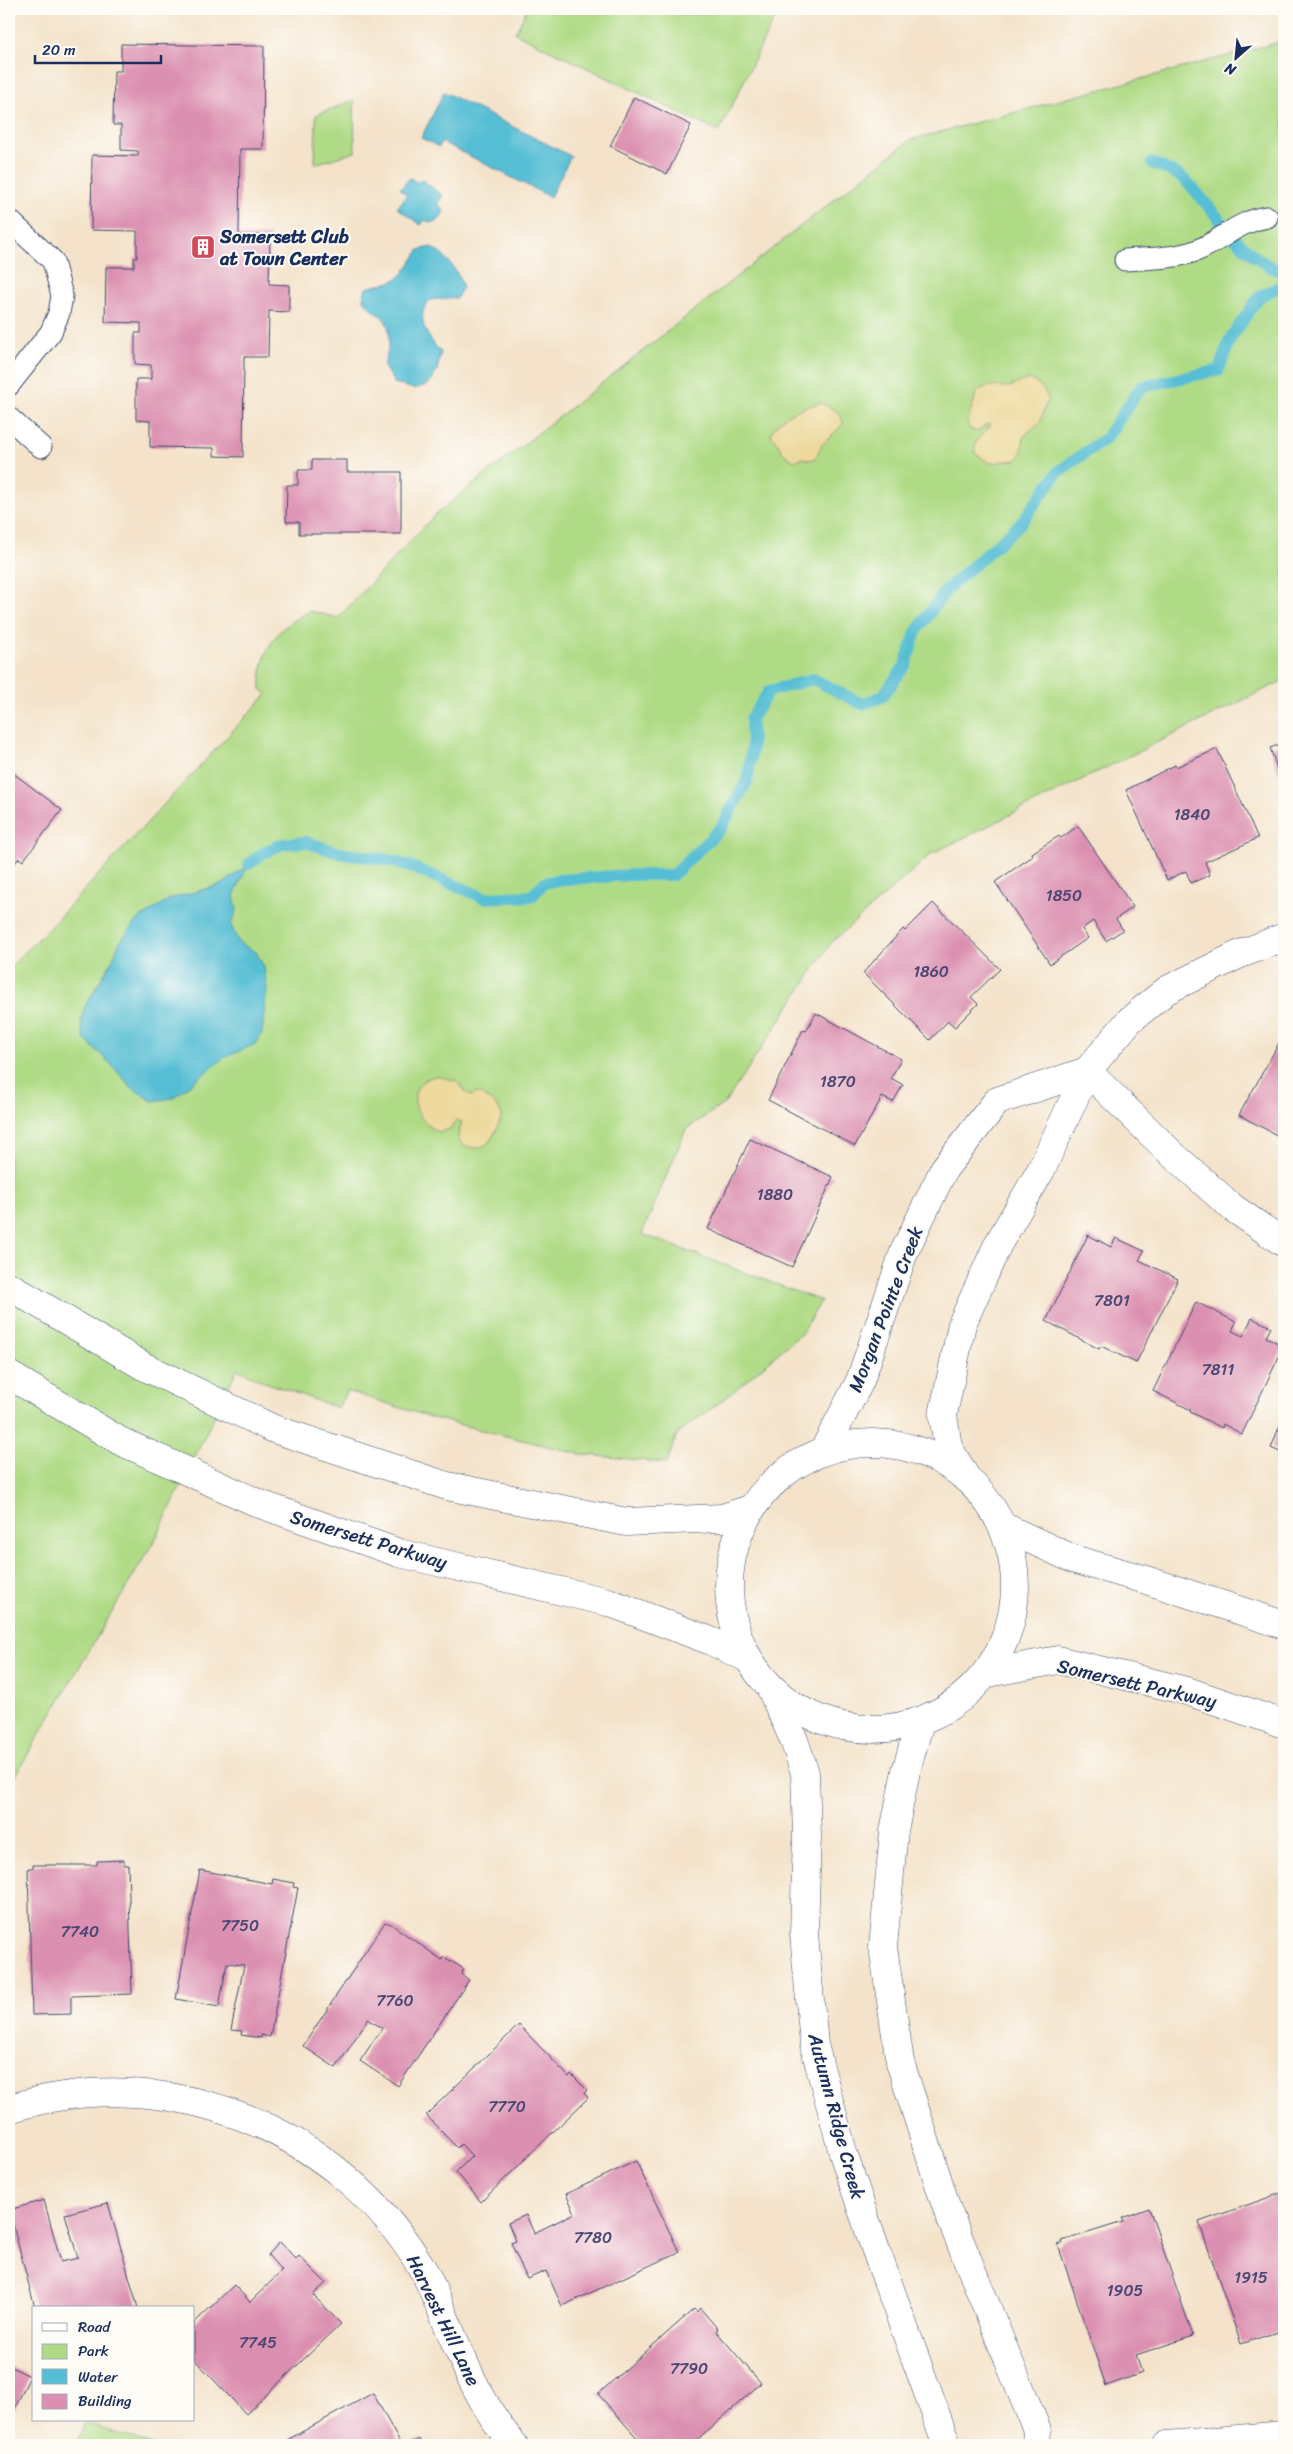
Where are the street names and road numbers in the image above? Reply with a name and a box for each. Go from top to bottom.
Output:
street label: Morgan Pointe Creek [839,1221,933,1397]
street label: Somersett Parkway [286,1500,452,1579]
street label: Somersett Parkway [1054,1649,1220,1718]
street label: Autumn Ridge Creek [798,2028,875,2204]
street label: Harvest Hill Lane [397,2249,490,2392]

